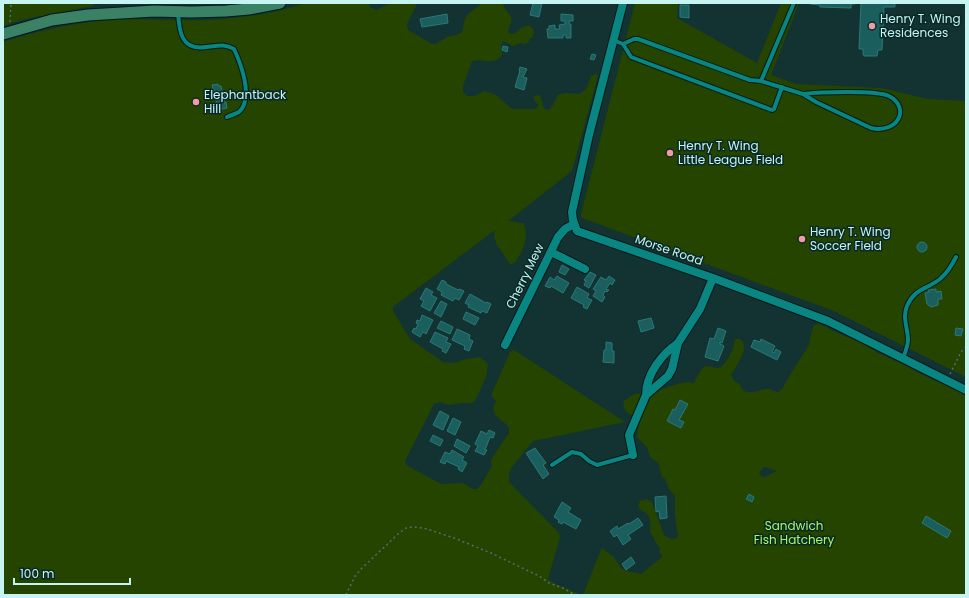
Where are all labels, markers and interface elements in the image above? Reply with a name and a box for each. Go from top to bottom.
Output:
place label: Henry T. Wing Residences [880,10,961,41]
marker: Henry T. Wing Residences [867,21,877,31]
place label: Elephantback Hill [204,86,287,117]
marker: Elephantback Hill [191,97,201,107]
place label: Henry T. Wing Little League Field [678,137,783,168]
marker: Henry T. Wing Little League Field [665,148,675,158]
place label: Henry T. Wing Soccer Field [810,223,891,254]
street label: Morse Road [633,230,705,269]
marker: Henry T. Wing Soccer Field [797,234,807,244]
street label: Cherry Mew [501,240,548,311]
park label: Sandwich Fish Hatchery [754,517,835,548]
scale bar [14,560,130,586]
text: 100 m [20,565,54,582]

